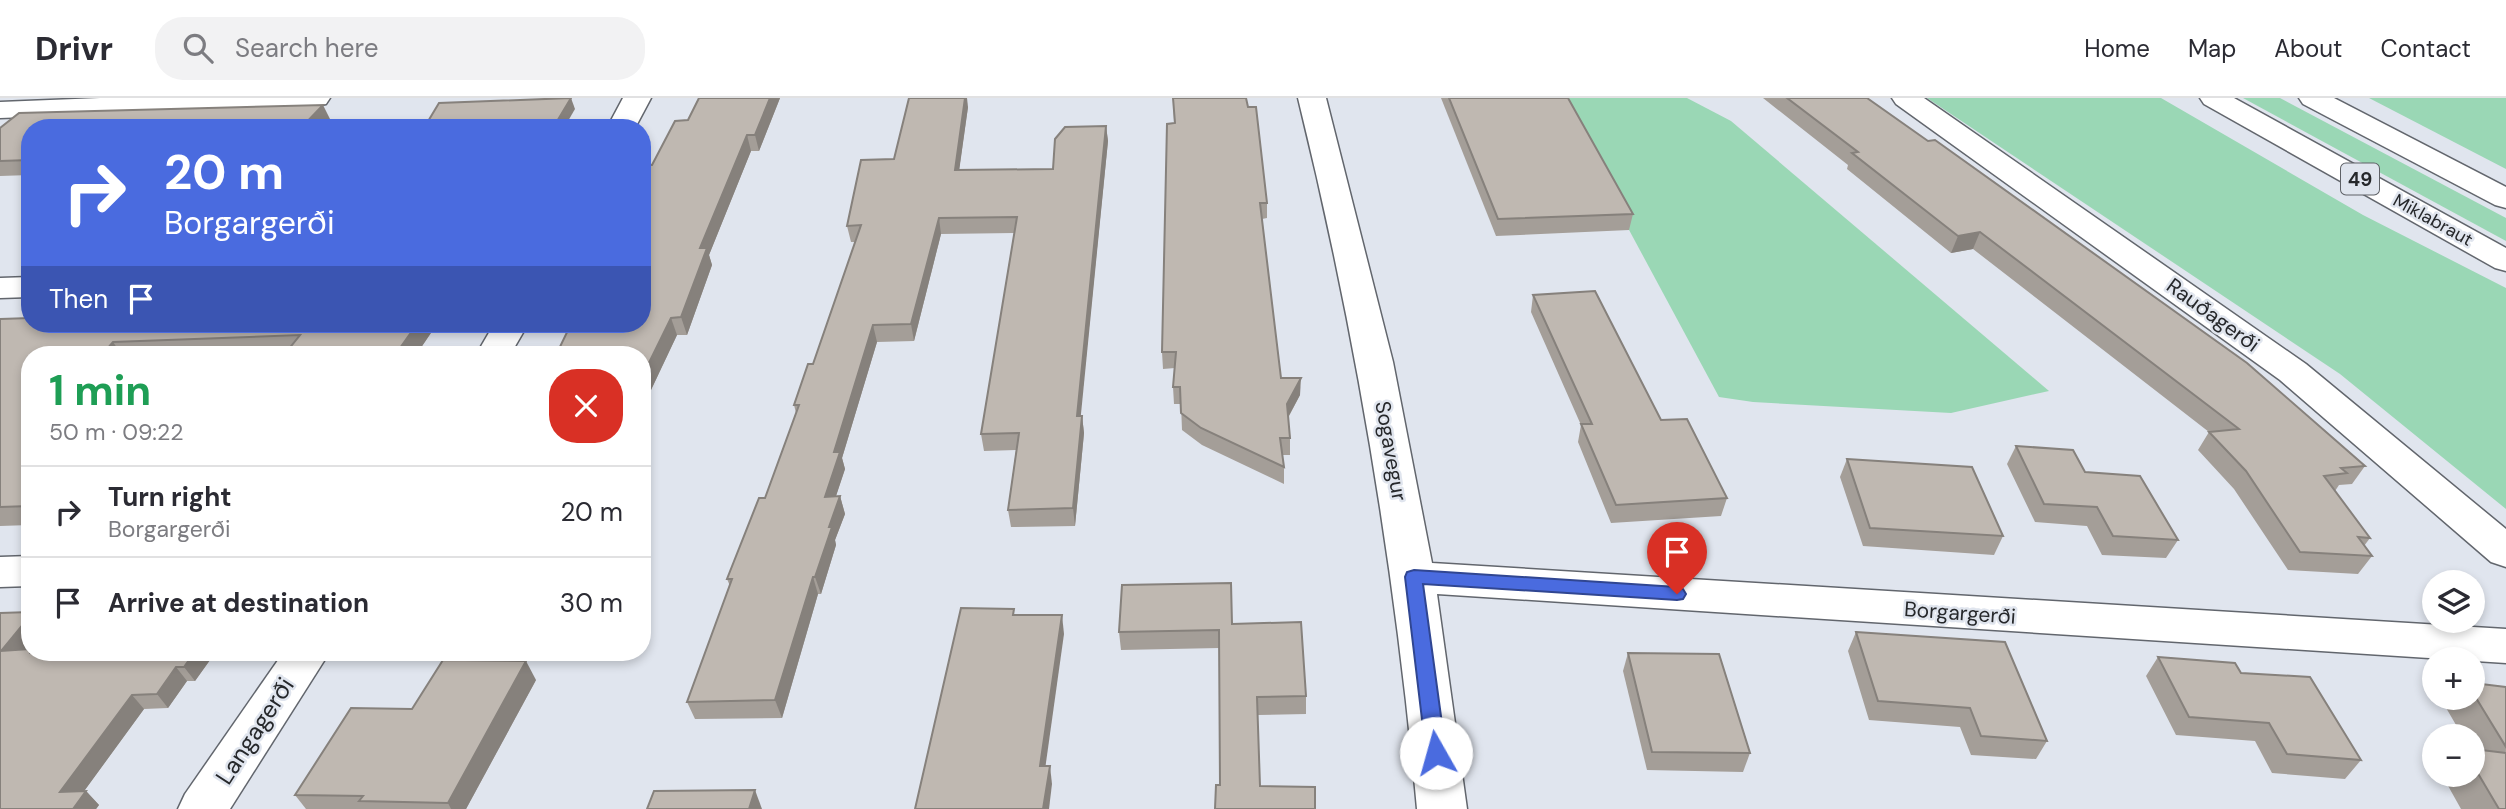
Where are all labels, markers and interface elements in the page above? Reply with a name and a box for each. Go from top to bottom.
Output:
search box [155,17,645,80]
text: Drivr [35,27,113,70]
icon: search [179,29,217,67]
text: Search here [235,31,378,65]
text: Home [2084,33,2150,64]
text: Map [2188,33,2236,64]
text: About [2274,33,2343,64]
text: Contact [2381,33,2471,64]
text: 20 m [164,140,284,204]
icon: right [49,147,140,238]
road number: 49 [2341,164,2379,194]
street label: Miklabraut [2389,188,2477,252]
text: Borgargerði [164,202,335,244]
street label: Rauðagerði [2161,272,2265,358]
icon: arrive [122,280,160,318]
text: Then [49,282,108,316]
text: 1 min [49,363,151,418]
button: close [549,369,623,443]
street label: Sogavegur [1368,399,1414,503]
text: 50 m · 09:22 [49,417,183,447]
text: Turn right [108,480,232,514]
icon: right [49,493,87,531]
text: 20 m [560,495,623,529]
text: Borgargerði [108,514,231,544]
pin [1647,522,1707,594]
icon: arrive [1658,533,1696,571]
map controls [2422,570,2485,787]
button: layers [2422,570,2485,633]
icon: arrive [49,584,87,622]
text: Arrive at destination [108,586,369,620]
text: 30 m [560,586,623,620]
street label: Borgargerði [1903,595,2017,631]
button: + [2422,647,2485,710]
street label: Langagerði [208,671,301,790]
position arrow [1399,716,1473,790]
button: − [2422,724,2485,787]

